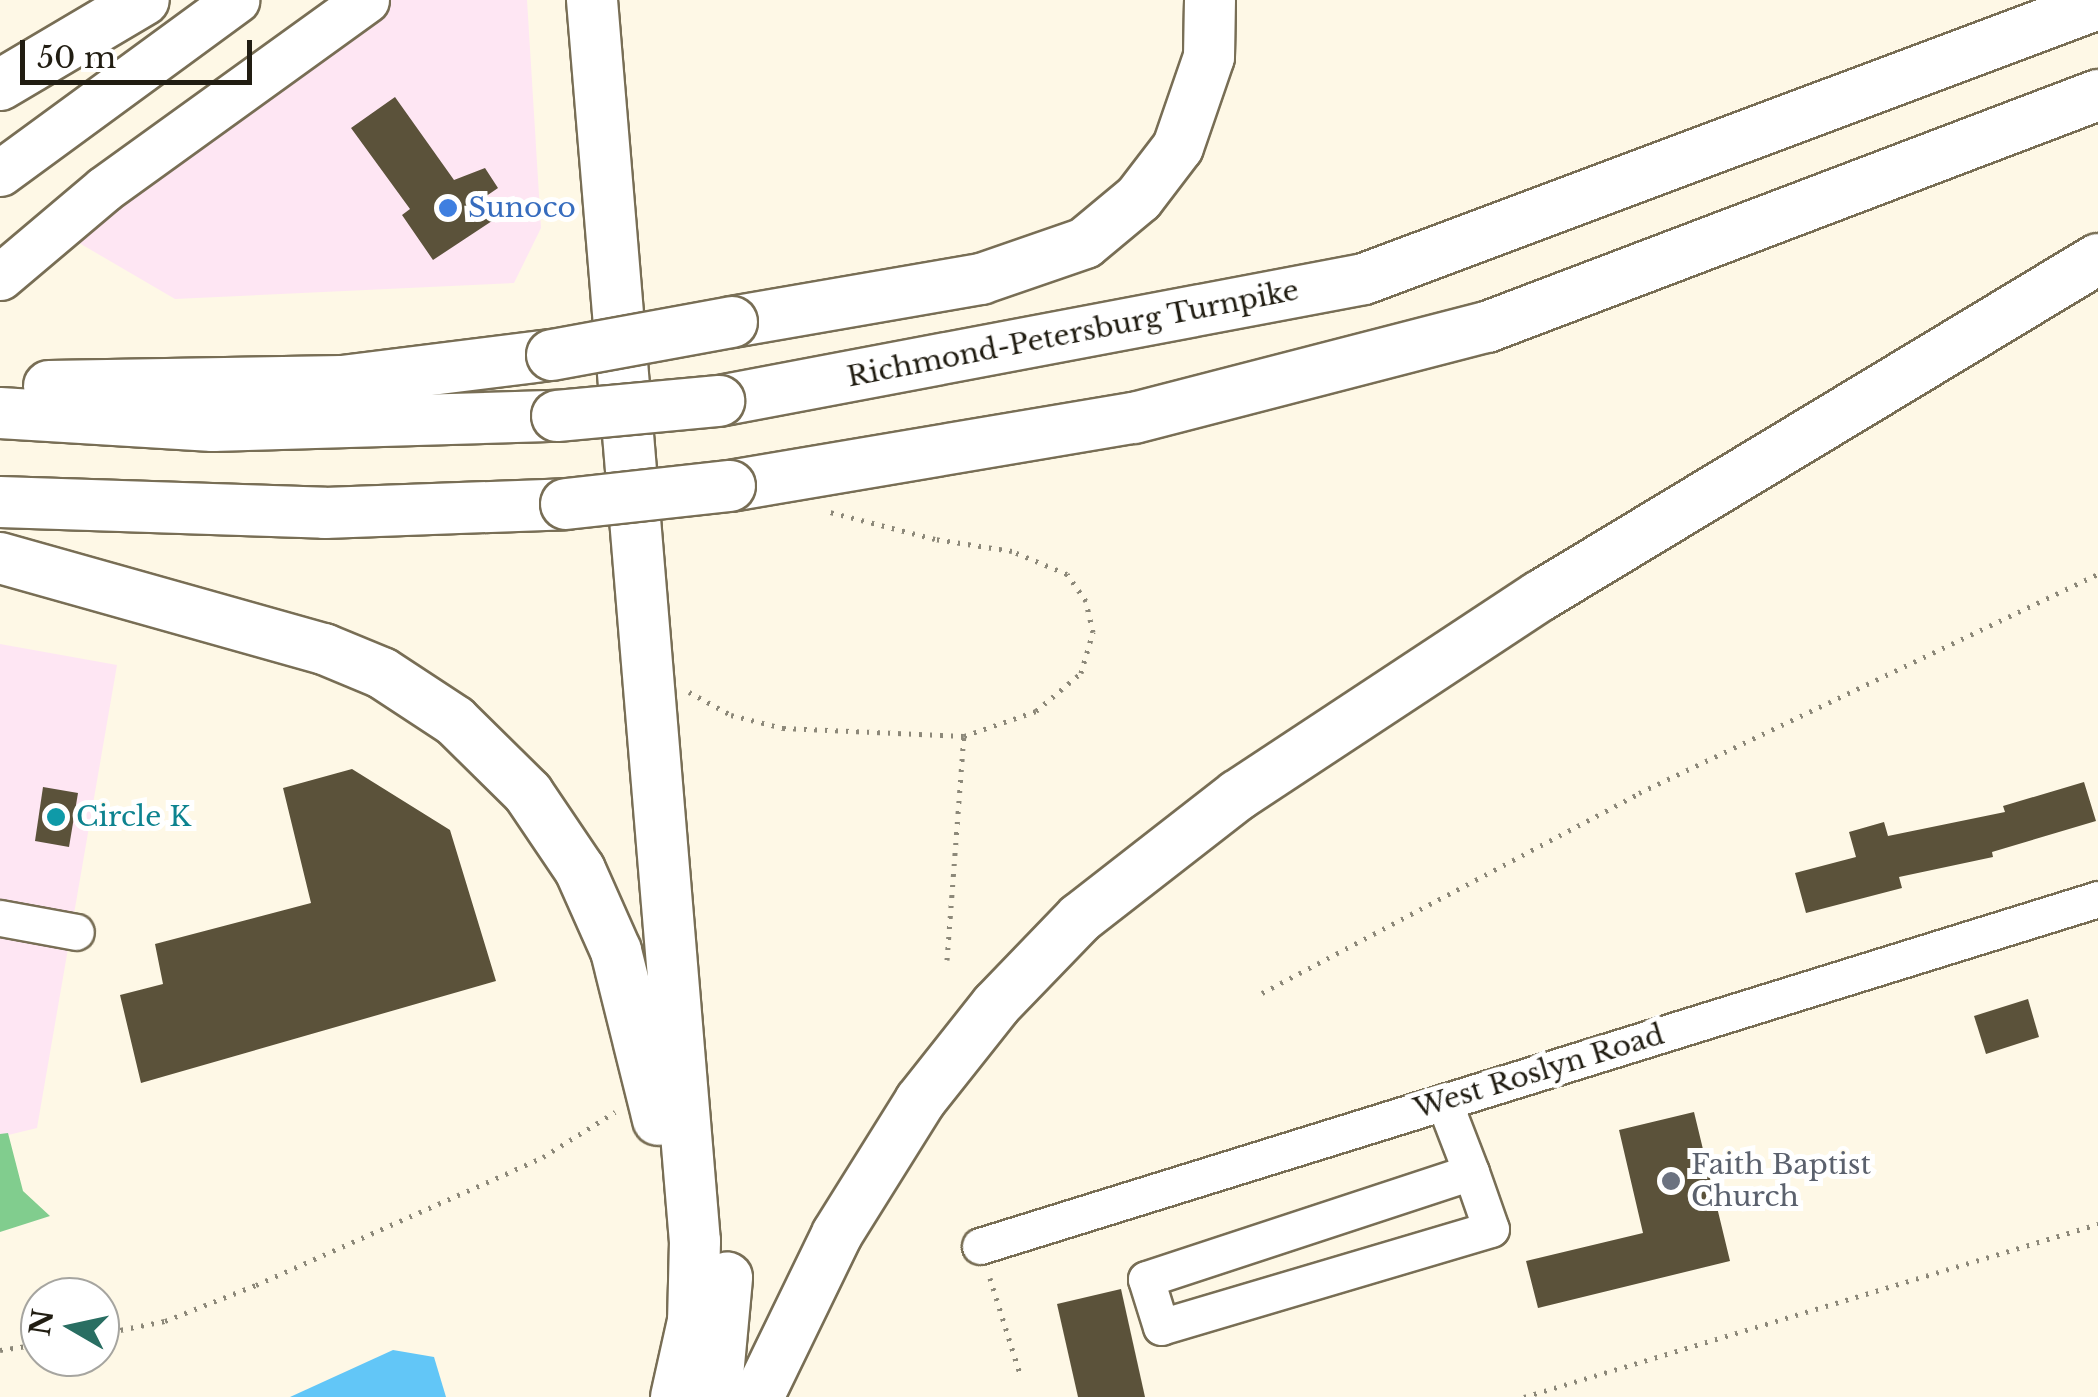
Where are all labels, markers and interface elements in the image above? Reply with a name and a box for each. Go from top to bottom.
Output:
scale bar [25,20,258,82]
text: 50 m [37,39,116,76]
place label: Sunoco [468,191,576,225]
marker: Sunoco [437,197,459,219]
street label: Richmond-Petersburg Turnpike [844,274,1302,394]
place label: Circle K [76,800,191,834]
marker: Circle K [45,806,67,828]
street label: West Roslyn Road [1410,1018,1668,1126]
place label: Faith Baptist Church [1691,1148,1871,1214]
marker: Faith Baptist Church [1660,1170,1682,1192]
north arrow [20,1277,120,1377]
text: N [23,1307,61,1338]

